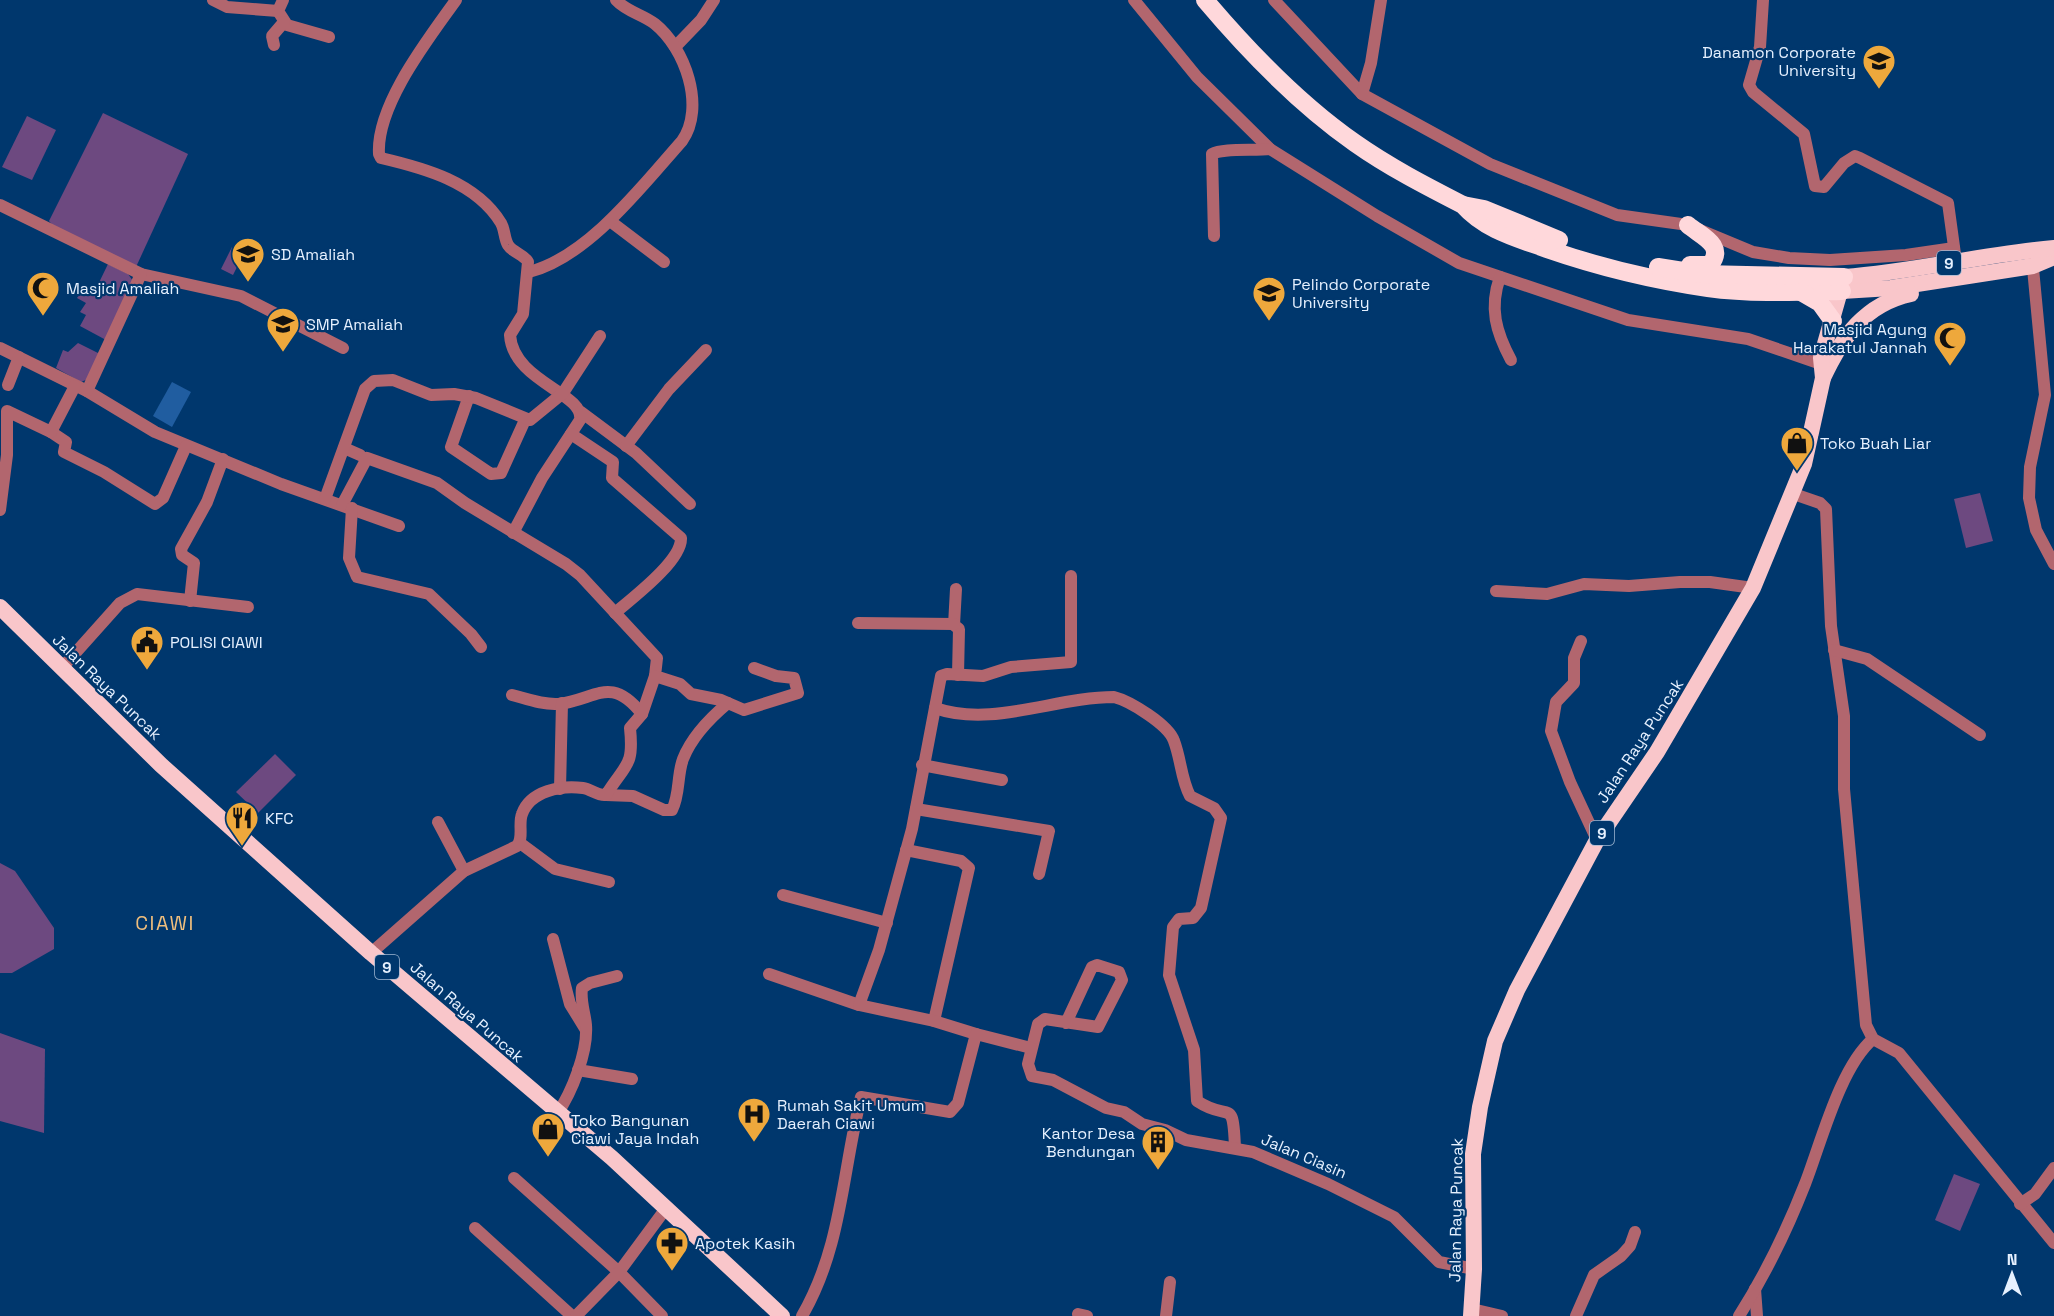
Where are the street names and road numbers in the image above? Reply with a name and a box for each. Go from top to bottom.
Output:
road number: 9 [1937,251,1961,275]
street label: Jalan Raya Puncak [48,629,166,745]
street label: Jalan Raya Puncak [1592,675,1688,807]
road number: 9 [1590,821,1614,845]
road number: 9 [375,955,399,979]
street label: Jalan Raya Puncak [406,957,529,1067]
street label: Jalan Ciasin [1258,1129,1350,1183]
street label: Jalan Raya Puncak [1444,1137,1468,1282]

